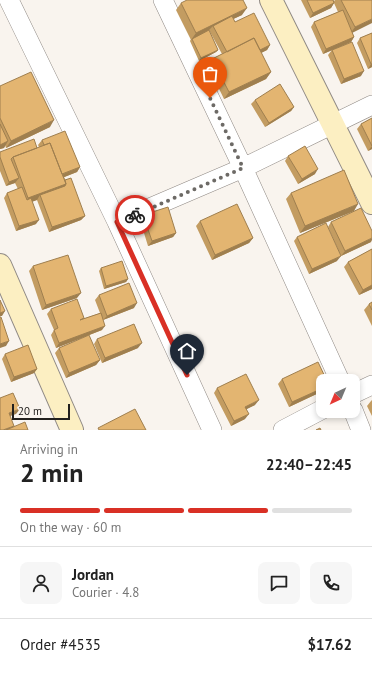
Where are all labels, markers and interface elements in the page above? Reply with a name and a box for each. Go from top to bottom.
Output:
pin [193,57,227,98]
icon: bag [199,63,221,85]
courier [115,195,155,235]
icon: bike [124,204,146,226]
pin [170,334,204,375]
icon: home [176,340,198,362]
north arrow [316,374,360,418]
map controls [316,374,360,418]
scale bar [12,402,70,421]
text: 20 m [18,404,42,418]
text: Arriving in [20,441,78,458]
text: 22:40–22:45 [266,455,352,474]
text: 2 min [20,456,83,489]
text: On the way · 60 m [20,519,121,536]
button: person [20,562,62,604]
button: chat [258,562,300,604]
button: phone [310,562,352,604]
text: Jordan [72,565,114,584]
text: Courier · 4.8 [72,584,139,601]
text: Order #4535 [20,635,101,654]
text: $17.62 [308,635,352,654]

